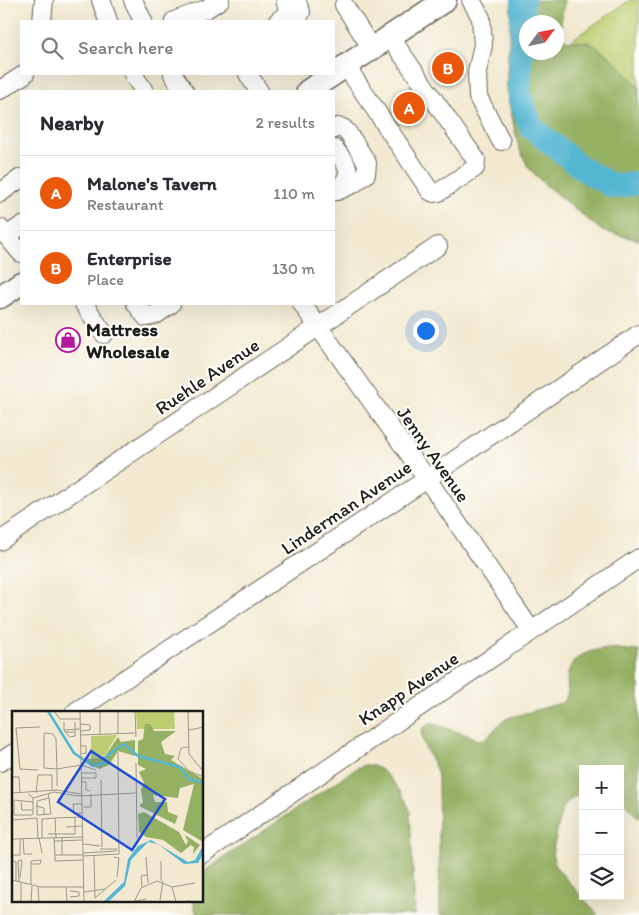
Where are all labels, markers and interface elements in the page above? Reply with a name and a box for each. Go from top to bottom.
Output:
north arrow [519,15,564,60]
search box [20,20,335,75]
icon: search [38,34,66,62]
text: Search here [78,36,173,59]
pin: B [432,49,464,87]
pin: A [393,89,425,127]
text: Nearby [40,110,104,135]
text: 2 results [255,113,315,132]
text: Malone's Tavern [87,172,217,195]
text: A [51,184,61,203]
text: 110 m [273,184,315,203]
text: Restaurant [87,195,164,214]
text: Enterprise [87,247,172,270]
text: B [51,259,61,278]
text: 130 m [272,259,315,278]
text: Place [87,270,124,289]
place label: Mattress Wholesale [86,318,169,363]
your location [413,318,439,344]
shop icon: Mattress Wholesale [55,327,81,353]
street label: Ruehle Avenue [151,333,264,420]
street label: Jenny Avenue [392,402,475,507]
street label: Linderman Avenue [277,455,416,560]
street label: Knapp Avenue [354,647,463,730]
inset map [12,711,204,902]
map controls [579,765,624,900]
button: + [579,765,624,810]
button: − [579,810,624,855]
button: layers [579,855,624,900]

